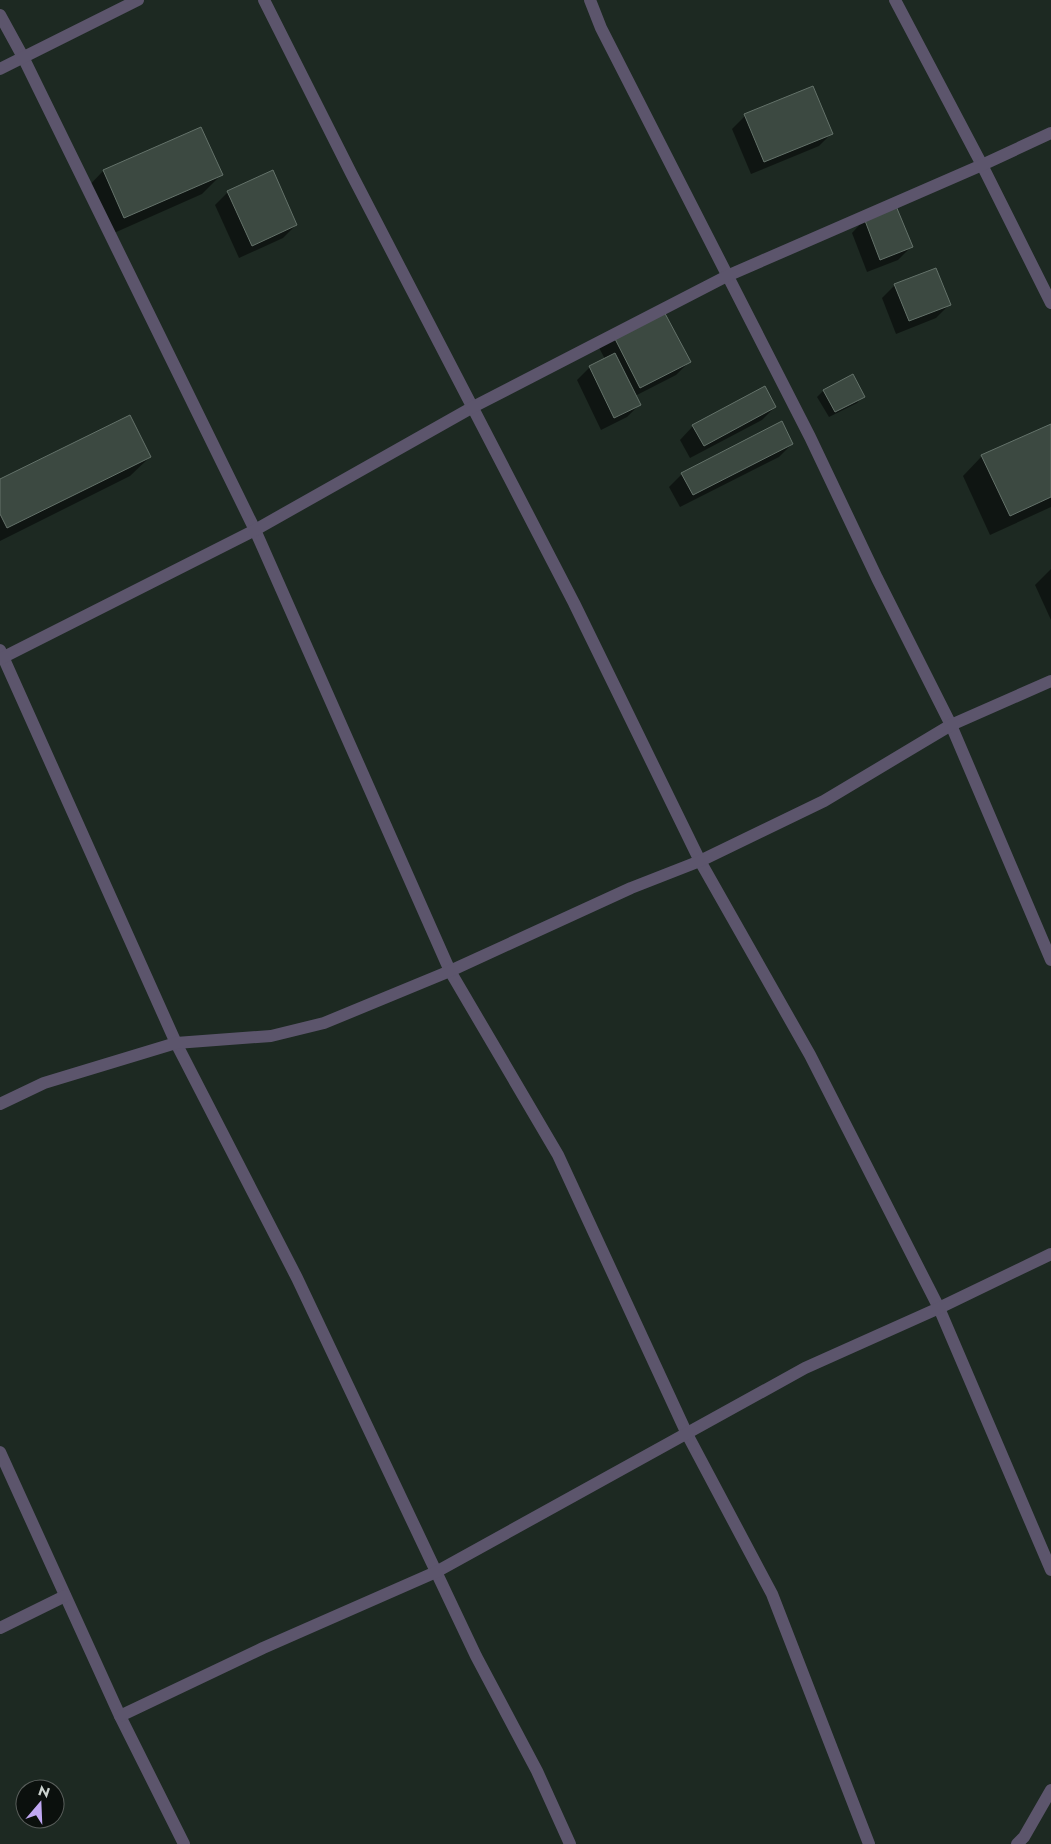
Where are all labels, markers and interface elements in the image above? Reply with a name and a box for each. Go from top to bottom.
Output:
north arrow [15,1779,65,1829]
text: N [36,1780,53,1803]

